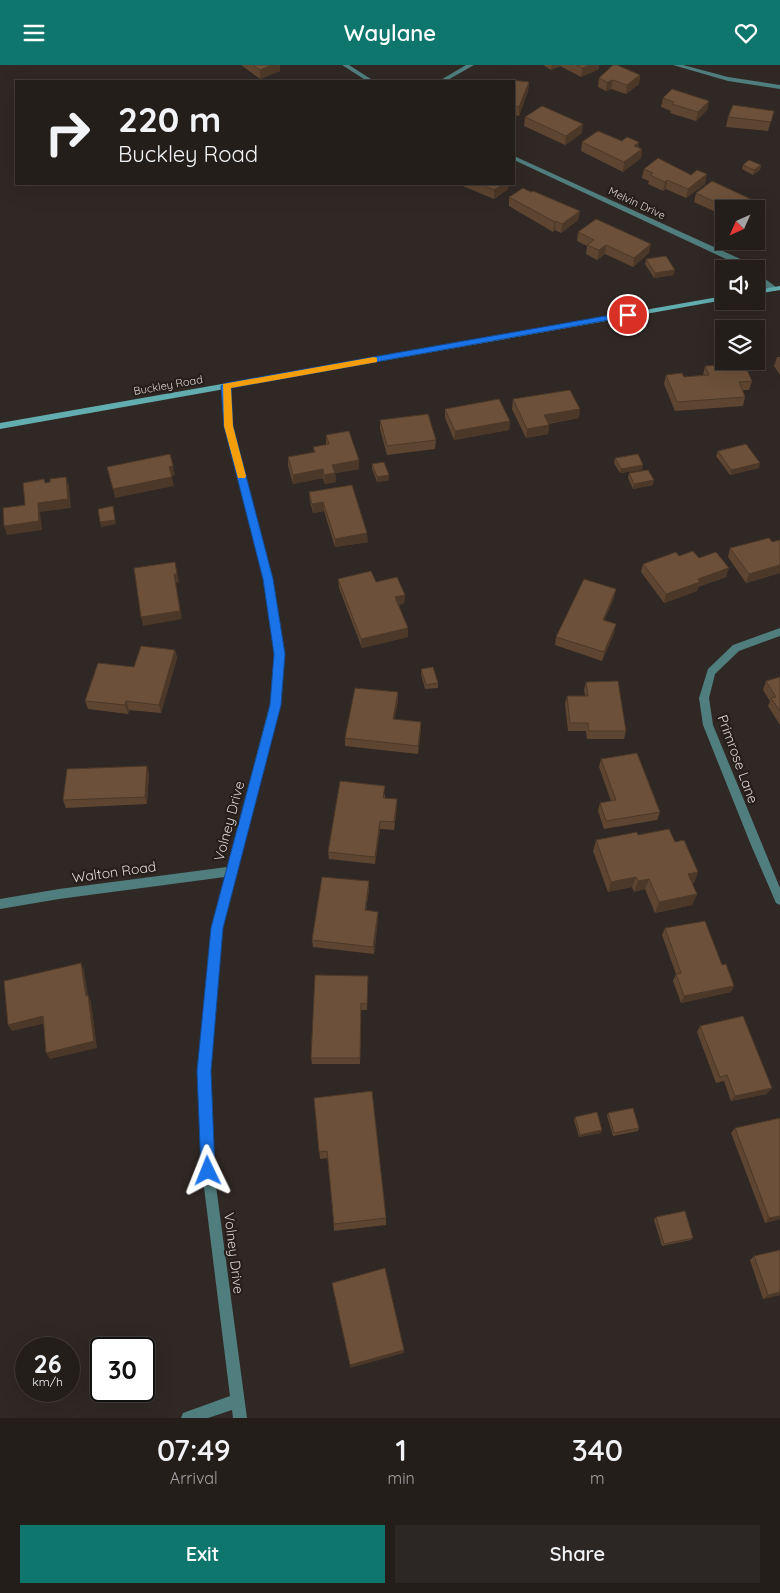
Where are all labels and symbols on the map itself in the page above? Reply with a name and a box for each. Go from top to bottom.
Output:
street label: Melvin Drive [606,184,668,222]
north arrow [715,200,765,250]
pin [607,294,649,336]
street label: Buckley Road [132,372,204,398]
street label: Primrose Lane [714,712,762,806]
street label: Volney Drive [210,779,248,863]
street label: Walton Road [71,857,157,887]
position arrow [181,1144,233,1196]
street label: Volney Drive [220,1211,248,1295]
speed limit sign: 30 [90,1337,155,1402]

